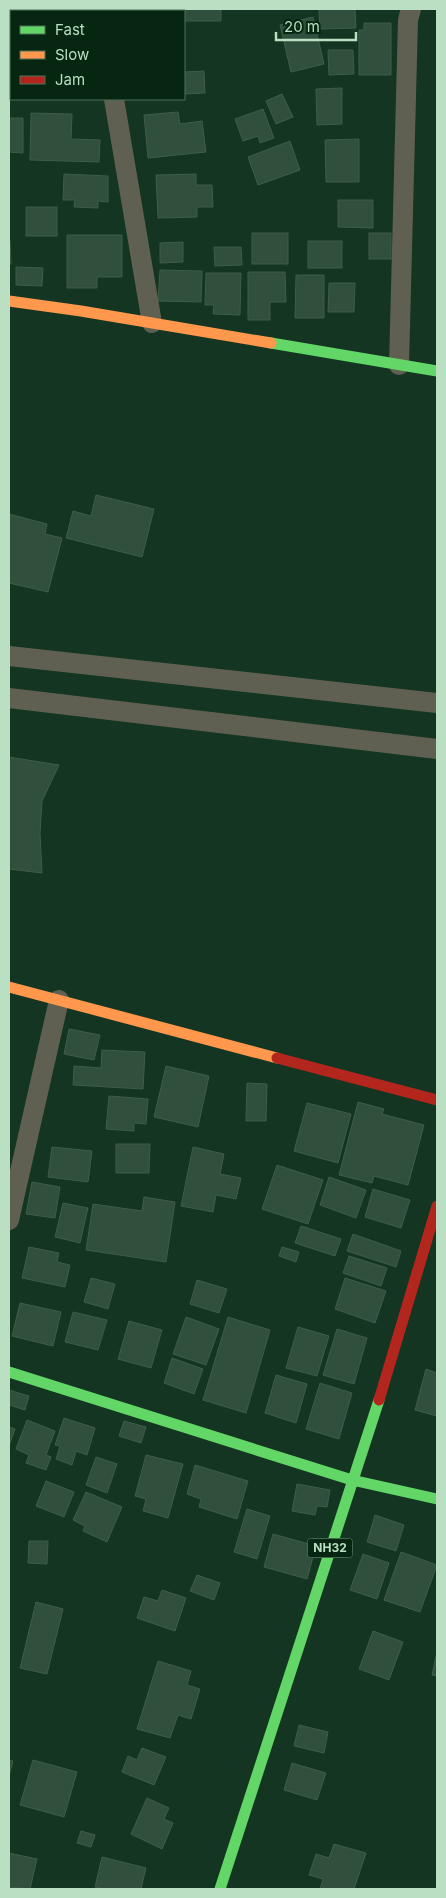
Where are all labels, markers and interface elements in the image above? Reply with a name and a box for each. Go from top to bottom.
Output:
legend [10,10,185,100]
scale bar [276,10,356,42]
text: 20 m [284,17,320,36]
text: Fast [55,20,85,39]
text: Slow [55,45,89,64]
text: Jam [55,70,85,89]
road number: NH32 [308,1539,352,1558]

